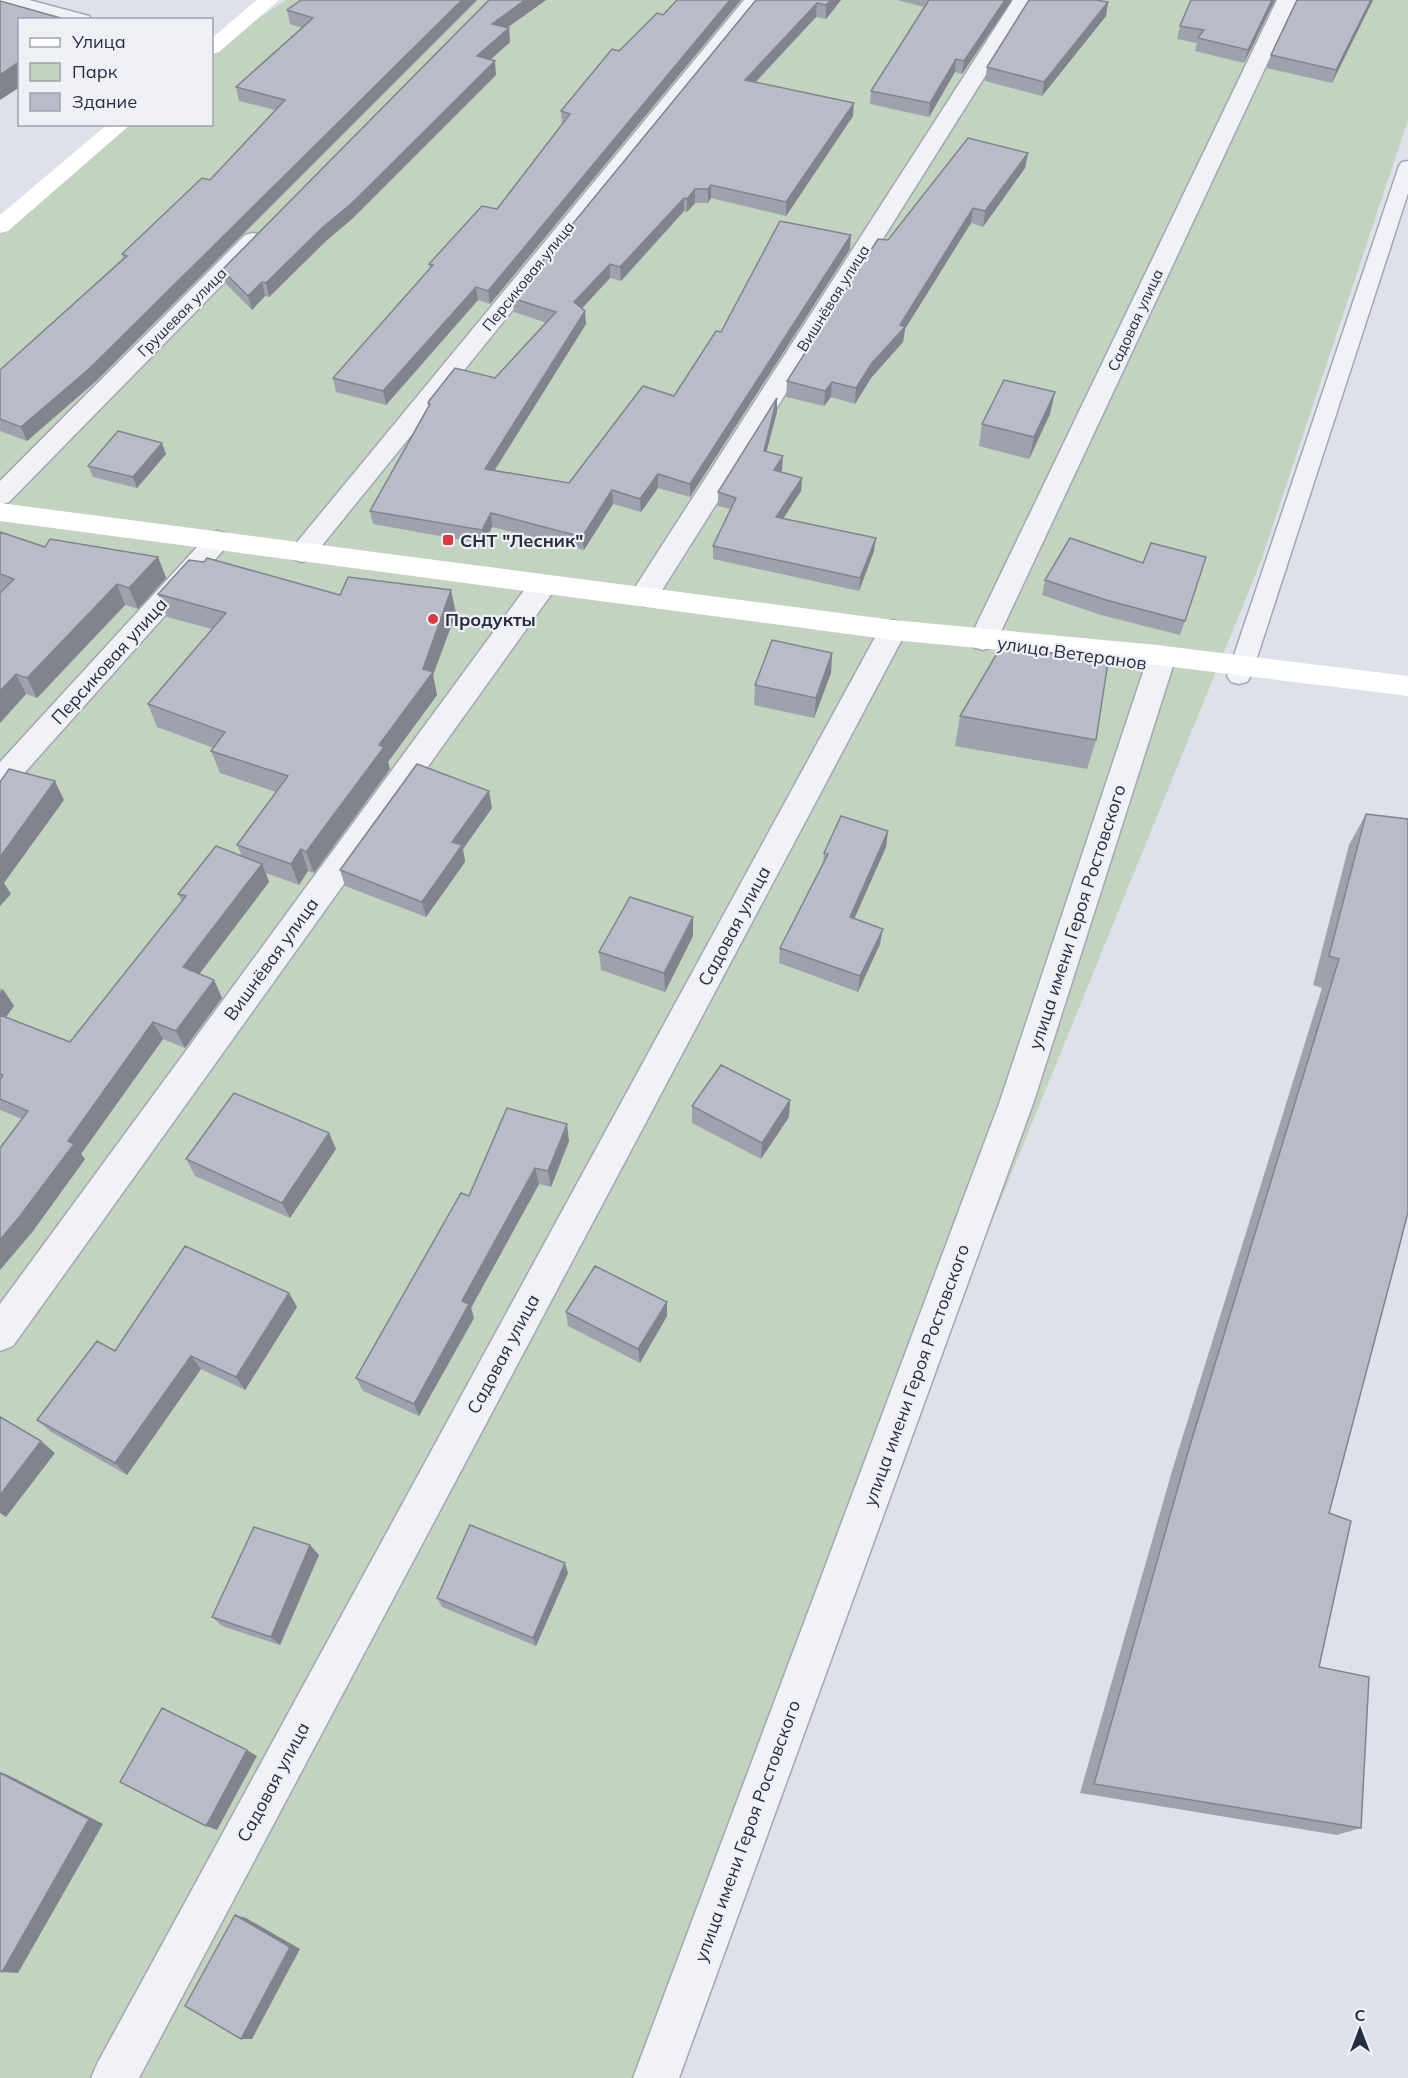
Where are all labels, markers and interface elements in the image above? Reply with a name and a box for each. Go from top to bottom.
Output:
legend [18,18,213,126]
text: Улица [71,30,126,53]
text: Парк [72,60,118,83]
text: Здание [72,90,137,113]
street label: Персиковая улица [478,217,578,335]
street label: Вишнёвая улица [793,241,873,355]
street label: Грушевая улица [133,263,231,361]
street label: Садовая улица [1103,266,1167,374]
place label: СНТ "Лесник" [460,529,583,552]
marker: СНТ "Лесник" [441,533,455,547]
street label: Персиковая улица [46,593,172,729]
place label: Продукты [445,608,536,631]
marker: Продукты [426,612,440,626]
street label: улица Ветеранов [996,631,1148,675]
street label: улица имени Героя Ростовского [1023,782,1131,1052]
street label: Садовая улица [693,862,775,990]
street label: Вишнёвая улица [219,893,323,1025]
street label: улица имени Героя Ростовского [858,1241,974,1509]
street label: Садовая улица [462,1290,544,1418]
street label: улица имени Героя Ростовского [689,1697,805,1965]
street label: Садовая улица [232,1718,314,1846]
north arrow [1330,2000,1390,2060]
text: С [1355,2005,1366,2025]

